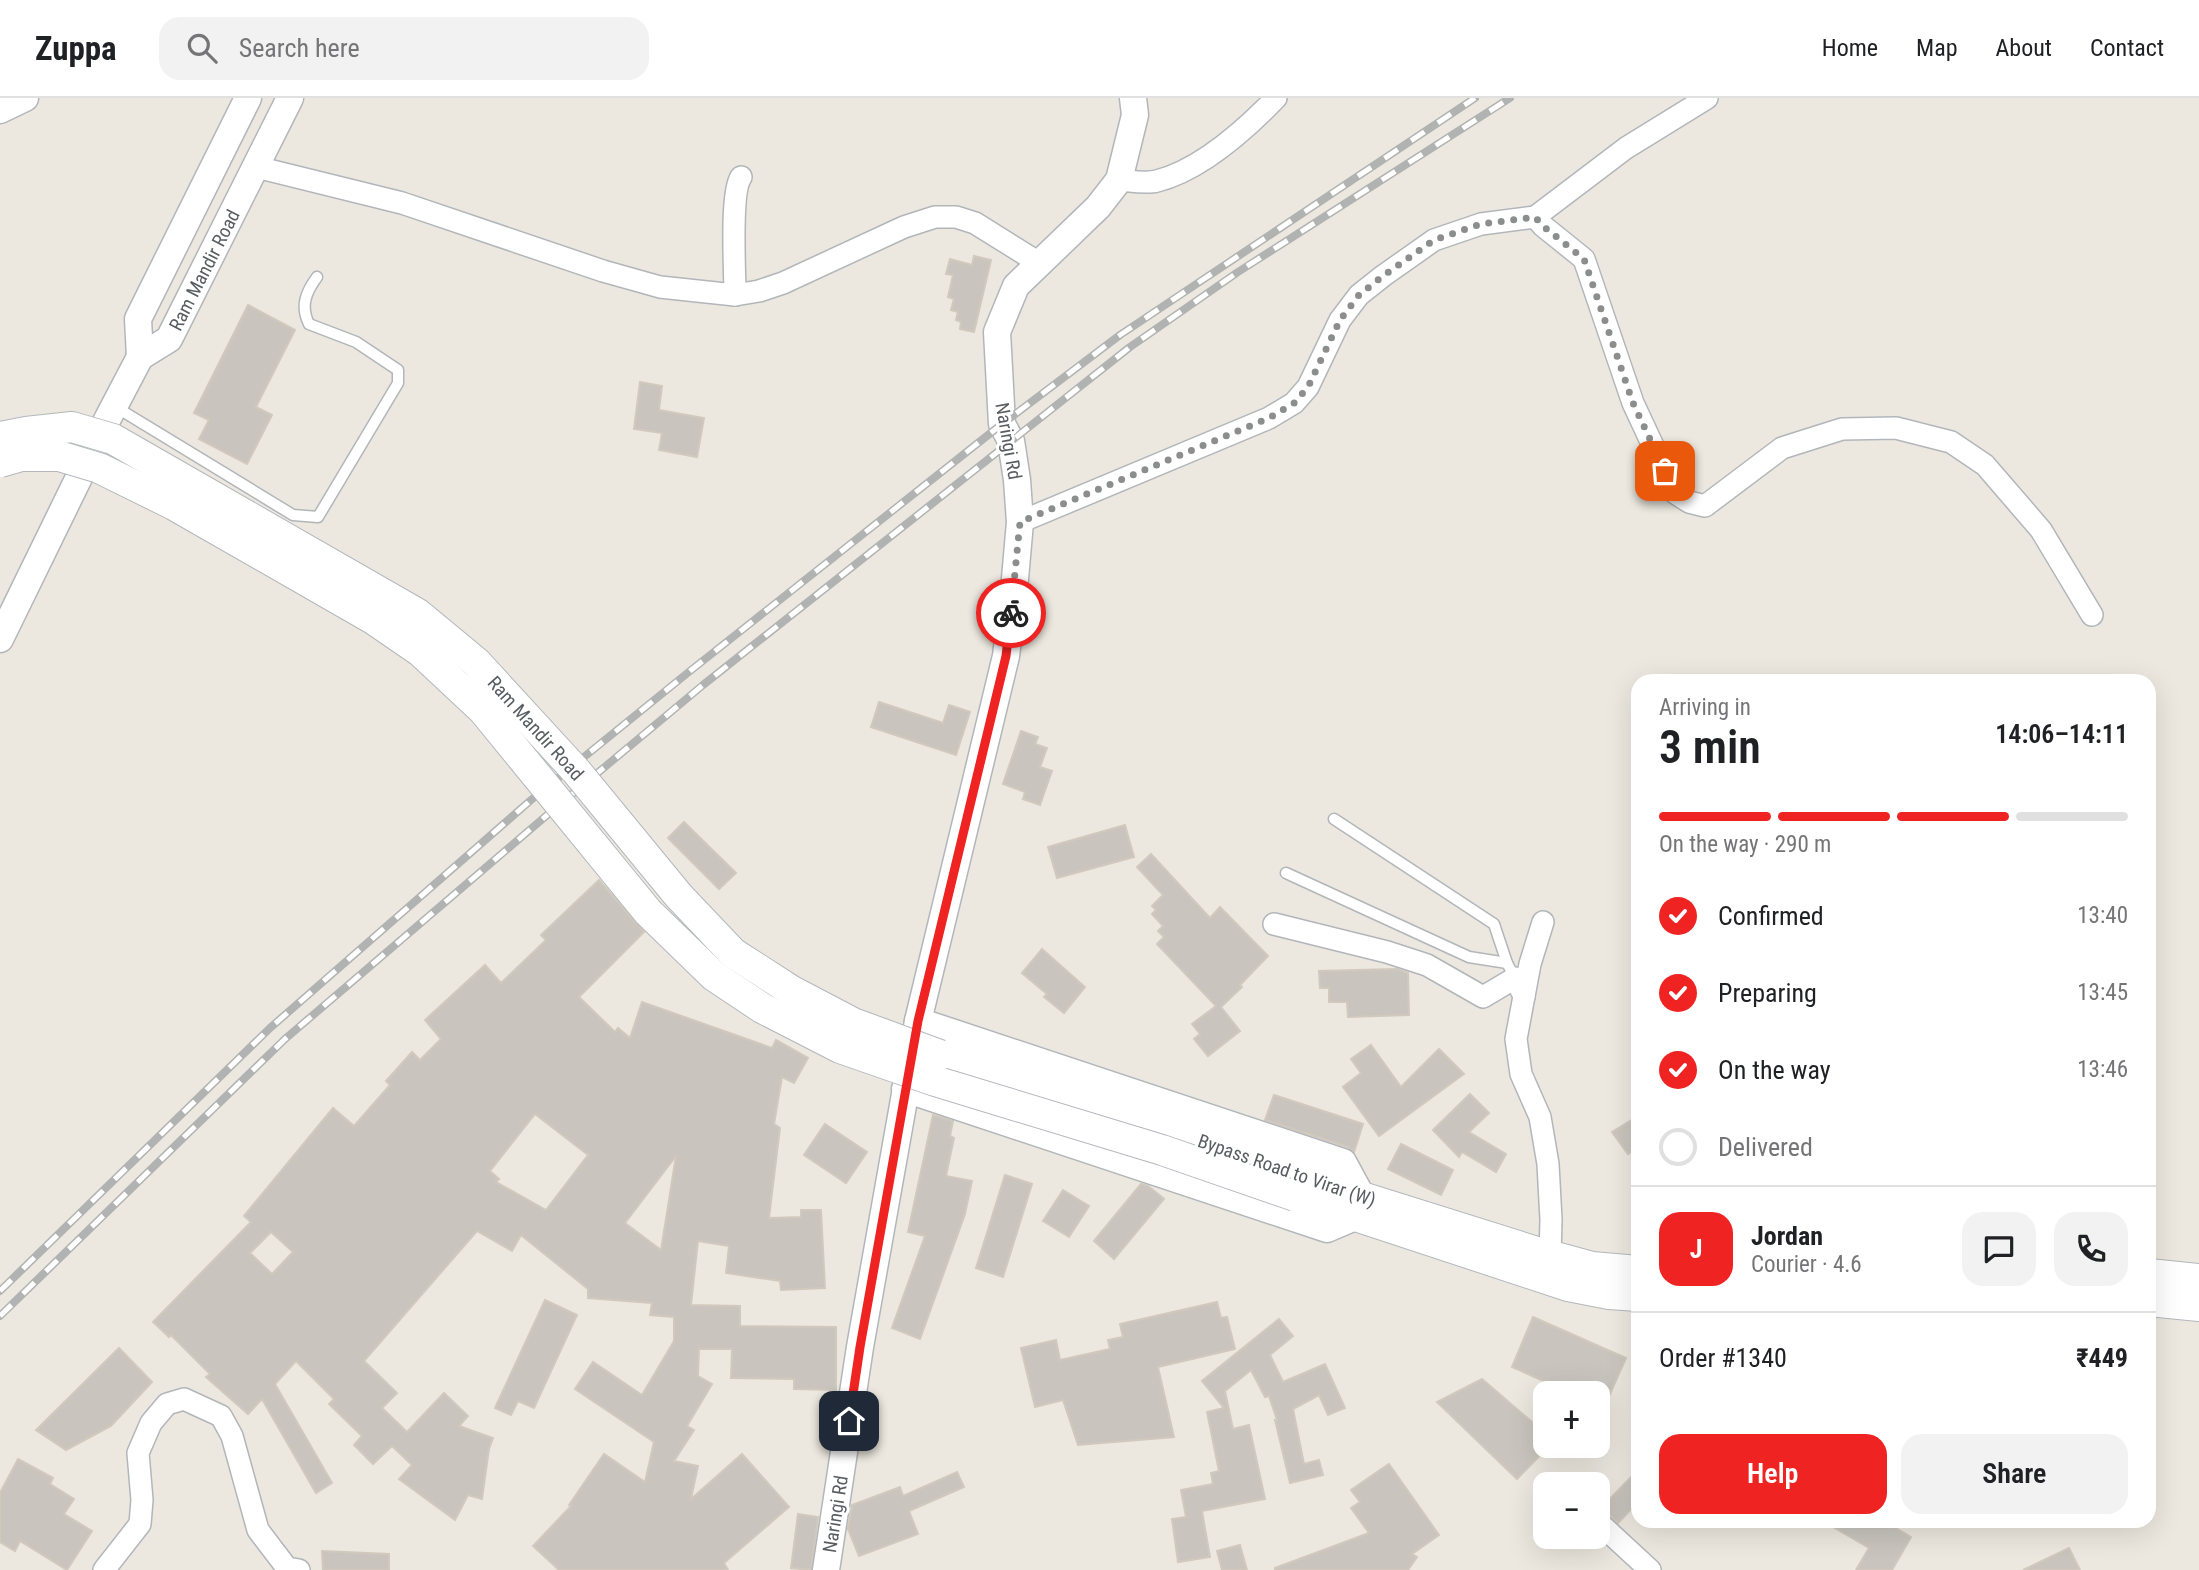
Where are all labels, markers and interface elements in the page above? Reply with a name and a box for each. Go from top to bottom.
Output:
search box [159,17,649,80]
text: Zuppa [35,29,117,68]
icon: search [183,29,221,67]
text: Search here [239,33,360,63]
text: Home [1822,34,1878,62]
text: Map [1916,34,1958,62]
text: About [1996,34,2052,62]
text: Contact [2090,34,2164,62]
street label: Ram Mandir Road [164,206,245,335]
street label: Naringi Rd [990,401,1027,481]
pin [1635,441,1695,501]
icon: bag [1646,452,1684,490]
courier [976,578,1046,648]
icon: bike [992,594,1030,632]
street label: Ram Mandir Road [483,671,589,785]
text: Arriving in [1659,694,1751,721]
text: 14:06–14:11 [1995,719,2128,749]
text: 3 min [1659,720,1761,774]
text: On the way · 290 m [1659,831,1831,858]
icon: check [1659,897,1697,935]
text: Confirmed [1718,901,1824,931]
text: 13:40 [2077,902,2128,929]
icon: check [1659,974,1697,1012]
text: Preparing [1718,978,1817,1008]
text: 13:45 [2077,979,2128,1006]
icon: check [1659,1051,1697,1089]
text: On the way [1718,1055,1831,1085]
text: 13:46 [2077,1056,2128,1083]
street label: Bypass Road to Virar (W) [1195,1129,1379,1212]
text: Delivered [1718,1132,1813,1162]
button: chat [1962,1212,2036,1286]
button: phone [2054,1212,2128,1286]
text: Jordan [1751,1221,1823,1251]
text: J [1690,1234,1702,1264]
text: Courier · 4.6 [1751,1251,1862,1278]
text: Order #1340 [1659,1343,1787,1373]
text: ₹449 [2076,1343,2128,1373]
map controls [1533,1381,1610,1549]
button: + [1533,1381,1610,1458]
pin [819,1391,879,1451]
icon: home [830,1402,868,1440]
button: Help [1659,1434,1887,1514]
button: Share [1901,1434,2128,1514]
button: − [1533,1472,1610,1549]
street label: Naringi Rd [818,1474,853,1554]

